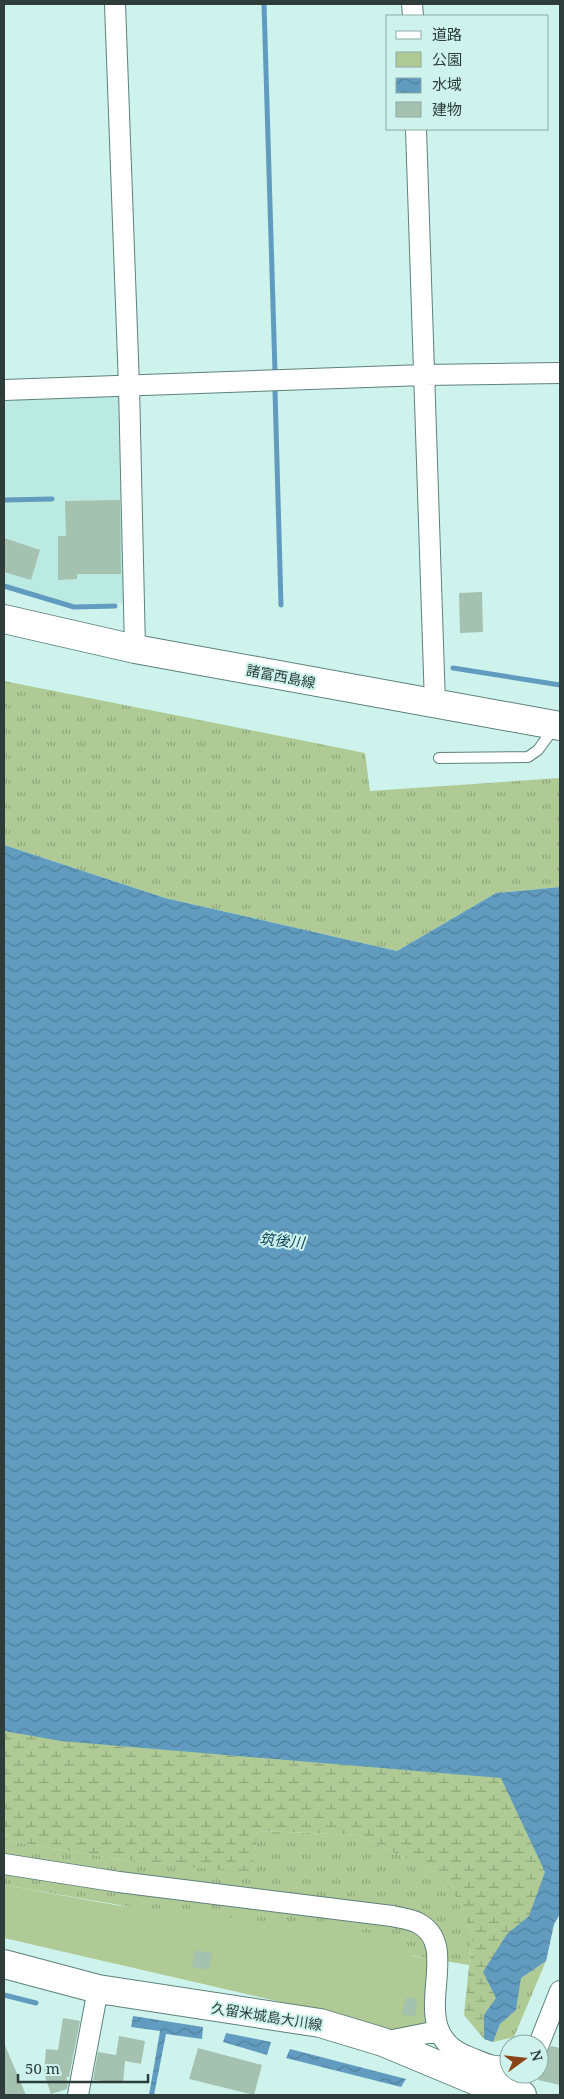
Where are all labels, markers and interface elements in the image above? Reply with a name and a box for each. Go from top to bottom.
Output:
legend [386,15,549,130]
text: 道路 [432,24,462,44]
text: 公園 [432,49,462,69]
text: 水域 [432,74,462,94]
text: 建物 [432,99,462,119]
street label: 諸富西島線 [245,660,317,692]
water label: 筑後川 [259,1228,307,1252]
street label: 久留米城島大川線 [210,1998,324,2034]
north arrow [499,2034,549,2084]
text: N [526,2048,548,2063]
scale bar [18,2052,148,2084]
text: 50 m [25,2058,60,2078]

